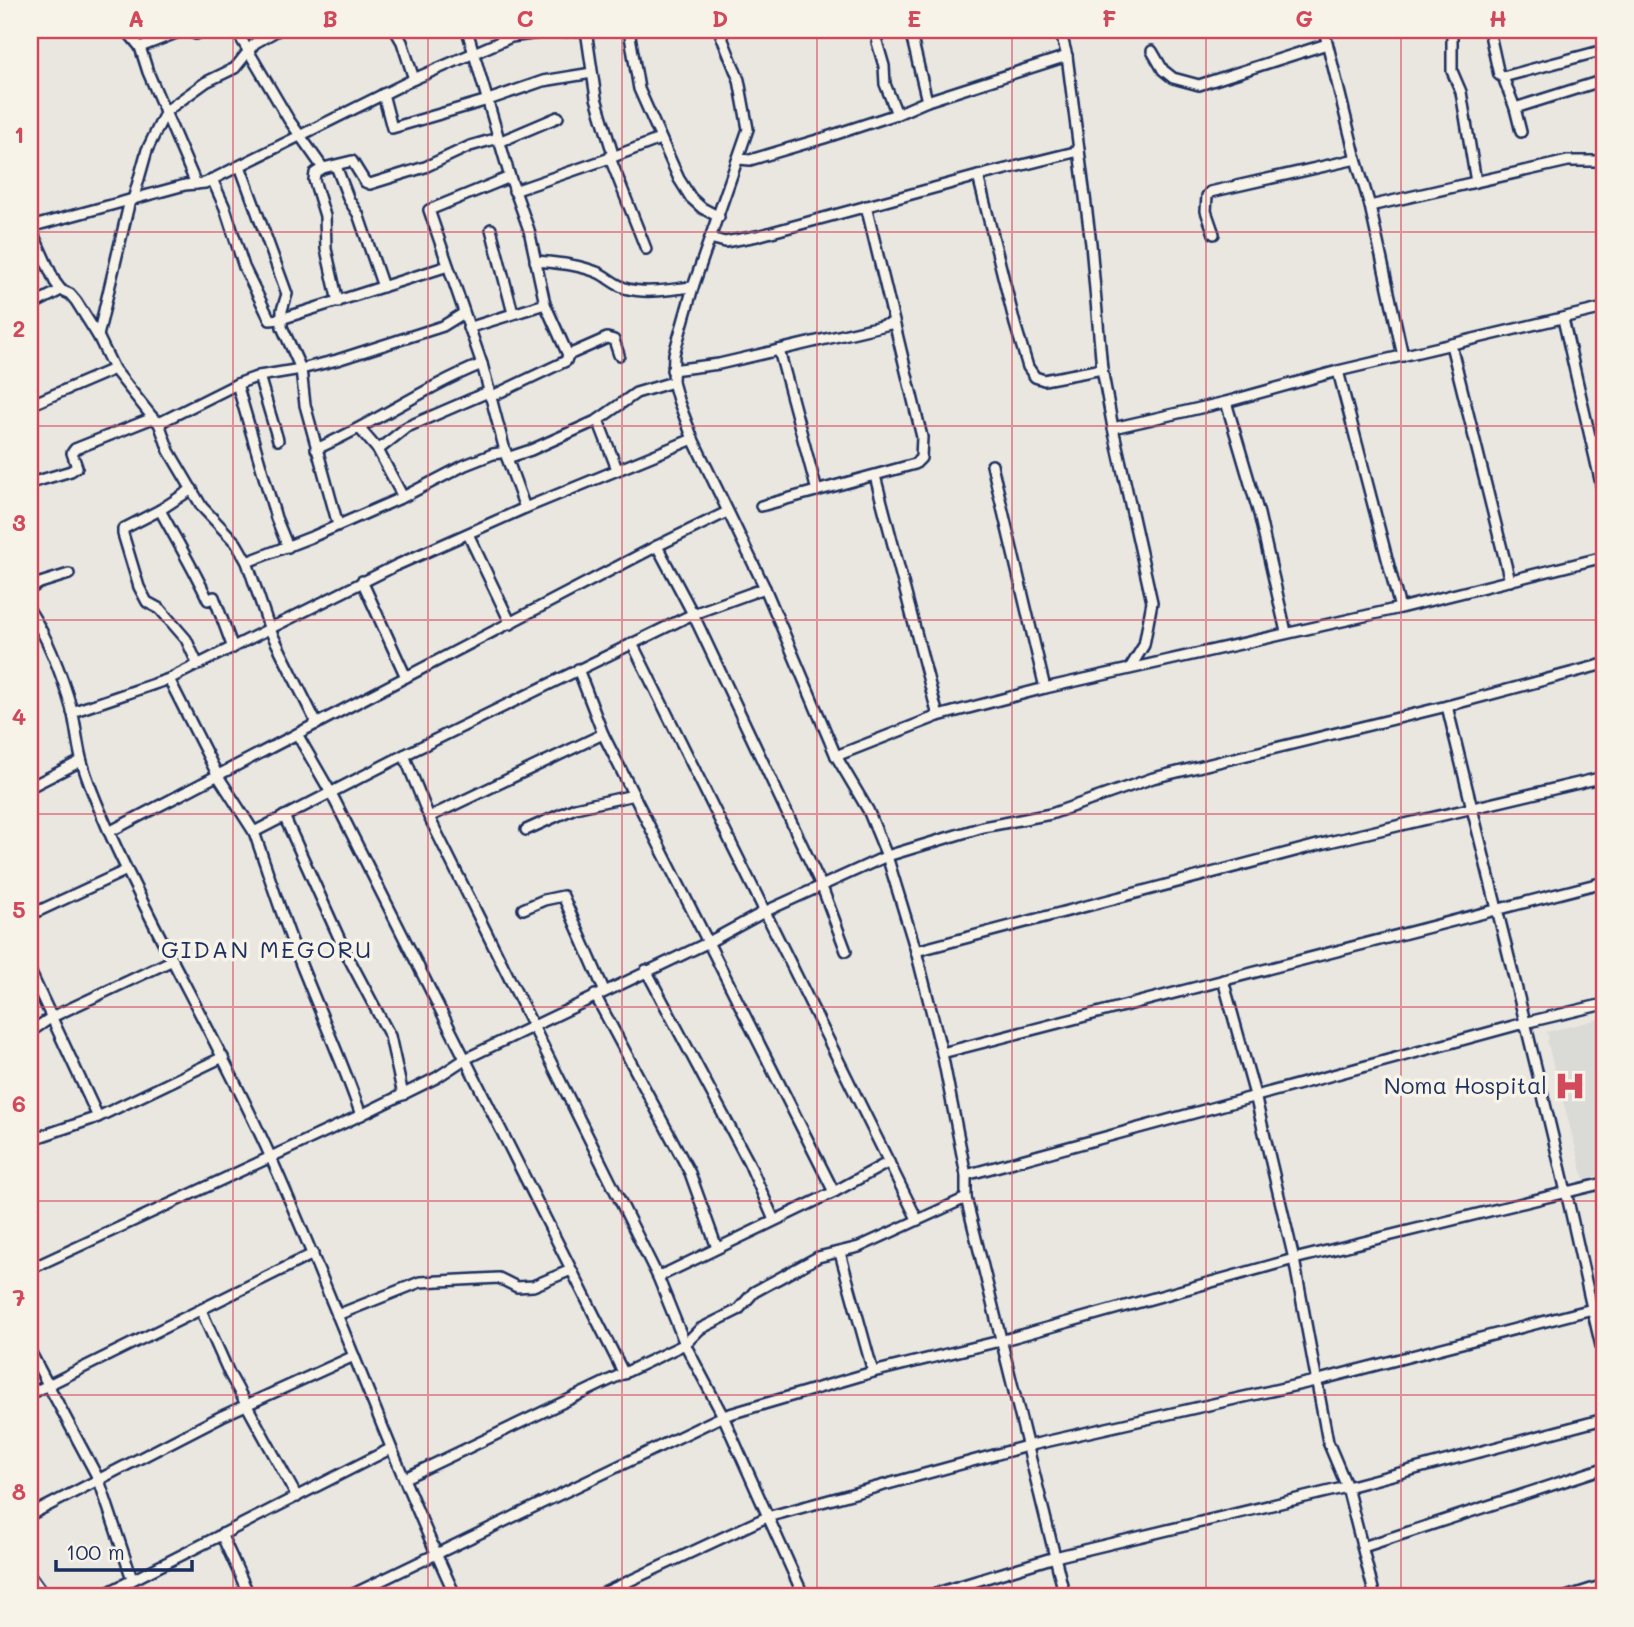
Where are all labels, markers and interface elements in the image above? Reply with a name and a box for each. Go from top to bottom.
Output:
text: A [128,3,144,33]
text: B [322,3,338,33]
text: C [516,3,534,33]
text: D [712,3,728,33]
text: E [907,3,921,33]
text: F [1102,3,1116,33]
text: G [1295,3,1313,33]
text: H [1489,3,1507,33]
text: 1 [14,119,24,149]
text: 2 [13,313,25,343]
text: 3 [12,507,26,537]
text: 4 [12,701,26,731]
text: 5 [12,894,26,924]
district label: GIDAN MEGORU [161,933,373,964]
hospital icon: Noma Hospital [1553,1069,1587,1103]
place label: Noma Hospital [1384,1070,1547,1100]
text: 6 [12,1088,26,1118]
text: 7 [13,1282,26,1312]
text: 8 [12,1476,26,1506]
scale bar [56,1529,192,1573]
text: 100 m [66,1538,125,1565]

